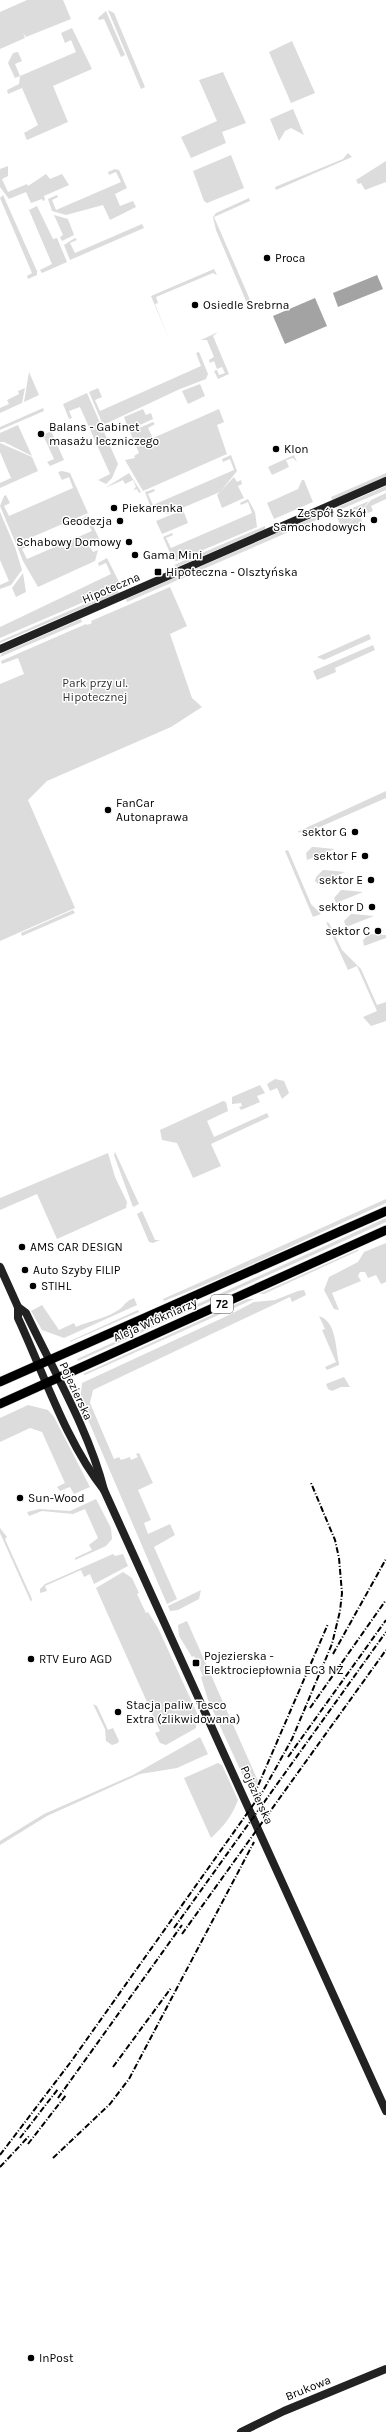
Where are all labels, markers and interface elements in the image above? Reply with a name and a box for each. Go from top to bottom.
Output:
place label: Proca [275,251,305,265]
marker: Proca [262,253,272,263]
place label: Osiedle Srebrna [203,298,289,312]
marker: Osiedle Srebrna [190,300,200,310]
place label: Balans - Gabinet masażu leczniczego [49,420,159,448]
marker: Balans - Gabinet masażu leczniczego [36,429,46,439]
place label: Klon [284,442,308,456]
marker: Klon [271,444,281,454]
place label: Piekarenka [122,501,183,515]
marker: Piekarenka [109,503,119,513]
place label: Zespół Szkół Samochodowych [273,506,367,534]
place label: Geodezja [62,514,112,528]
marker: Zespół Szkół Samochodowych [369,515,379,525]
marker: Geodezja [115,516,125,526]
place label: Schabowy Domowy [16,535,121,549]
marker: Schabowy Domowy [124,537,134,547]
place label: Gama Mini [143,548,203,562]
marker: Gama Mini [130,550,140,560]
place label: Hipoteczna - Olsztyńska [166,565,298,579]
marker: Hipoteczna - Olsztyńska [153,567,163,577]
street label: Hipoteczna [80,570,142,606]
park label: Park przy ul. Hipotecznej [62,676,128,704]
place label: FanCar Autonaprawa [116,796,188,824]
marker: FanCar Autonaprawa [103,805,113,815]
place label: sektor G [302,825,347,839]
marker: sektor G [350,827,360,837]
place label: sektor F [313,849,357,863]
marker: sektor F [360,851,370,861]
place label: sektor E [319,873,363,887]
marker: sektor E [366,875,376,885]
place label: sektor D [319,900,364,914]
marker: sektor D [367,902,377,912]
place label: sektor C [325,924,370,938]
marker: sektor C [373,926,383,936]
place label: AMS CAR DESIGN [30,1240,123,1254]
marker: AMS CAR DESIGN [17,1242,27,1252]
place label: Auto Szyby FILIP [33,1263,121,1277]
marker: Auto Szyby FILIP [20,1265,30,1275]
place label: STIHL [41,1279,72,1293]
marker: STIHL [28,1281,38,1291]
street label: Aleja Włókniarzy [111,1295,199,1345]
road number: 72 [211,1295,233,1313]
street label: Pojezierska [56,1360,96,1422]
place label: Sun-Wood [28,1491,85,1505]
marker: Sun-Wood [15,1493,25,1503]
place label: Pojezierska - Elektrociepłownia EC3 NŻ [204,1649,344,1677]
place label: RTV Euro AGD [39,1652,112,1666]
marker: RTV Euro AGD [26,1654,36,1664]
marker: Pojezierska - Elektrociepłownia EC3 NŻ [191,1658,201,1668]
place label: Stacja paliw Tesco Extra (zlikwidowana) [126,1698,240,1726]
marker: Stacja paliw Tesco Extra (zlikwidowana) [113,1707,123,1717]
street label: Pojezierska [238,1764,276,1826]
place label: InPost [39,2351,74,2365]
marker: InPost [26,2353,36,2363]
street label: Brukowa [283,2373,333,2403]

